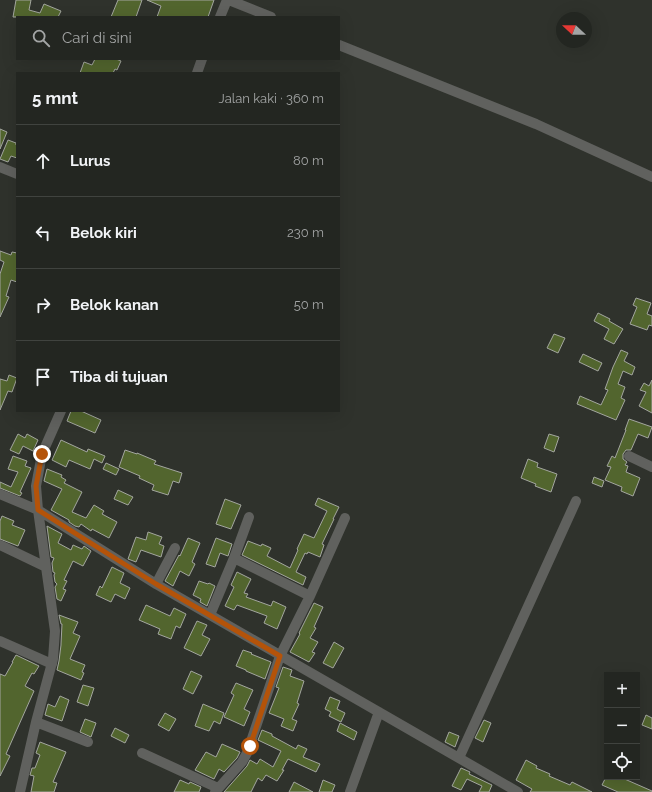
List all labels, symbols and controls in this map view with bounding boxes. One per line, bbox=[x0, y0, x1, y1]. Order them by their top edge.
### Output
north arrow bbox=[556, 12, 592, 48]
search box bbox=[16, 16, 340, 60]
icon: search bbox=[30, 27, 52, 49]
text: Cari di sini bbox=[62, 29, 132, 47]
text: 5 mnt bbox=[32, 88, 78, 108]
text: Jalan kaki · 360 m bbox=[218, 91, 324, 106]
icon: ahead bbox=[32, 150, 54, 172]
text: Lurus bbox=[70, 152, 111, 170]
text: 80 m bbox=[293, 153, 324, 168]
icon: left bbox=[32, 222, 54, 244]
text: Belok kiri bbox=[70, 224, 137, 242]
text: 230 m bbox=[287, 225, 324, 240]
icon: right bbox=[32, 294, 54, 316]
text: Belok kanan bbox=[70, 296, 159, 314]
text: 50 m bbox=[294, 297, 324, 312]
icon: arrive bbox=[32, 366, 54, 388]
text: Tiba di tujuan bbox=[70, 368, 168, 386]
route end bbox=[33, 445, 51, 463]
map controls bbox=[604, 672, 640, 780]
button: + bbox=[604, 672, 640, 708]
button: − bbox=[604, 708, 640, 744]
route start bbox=[241, 737, 259, 755]
button: locate bbox=[604, 744, 640, 780]

